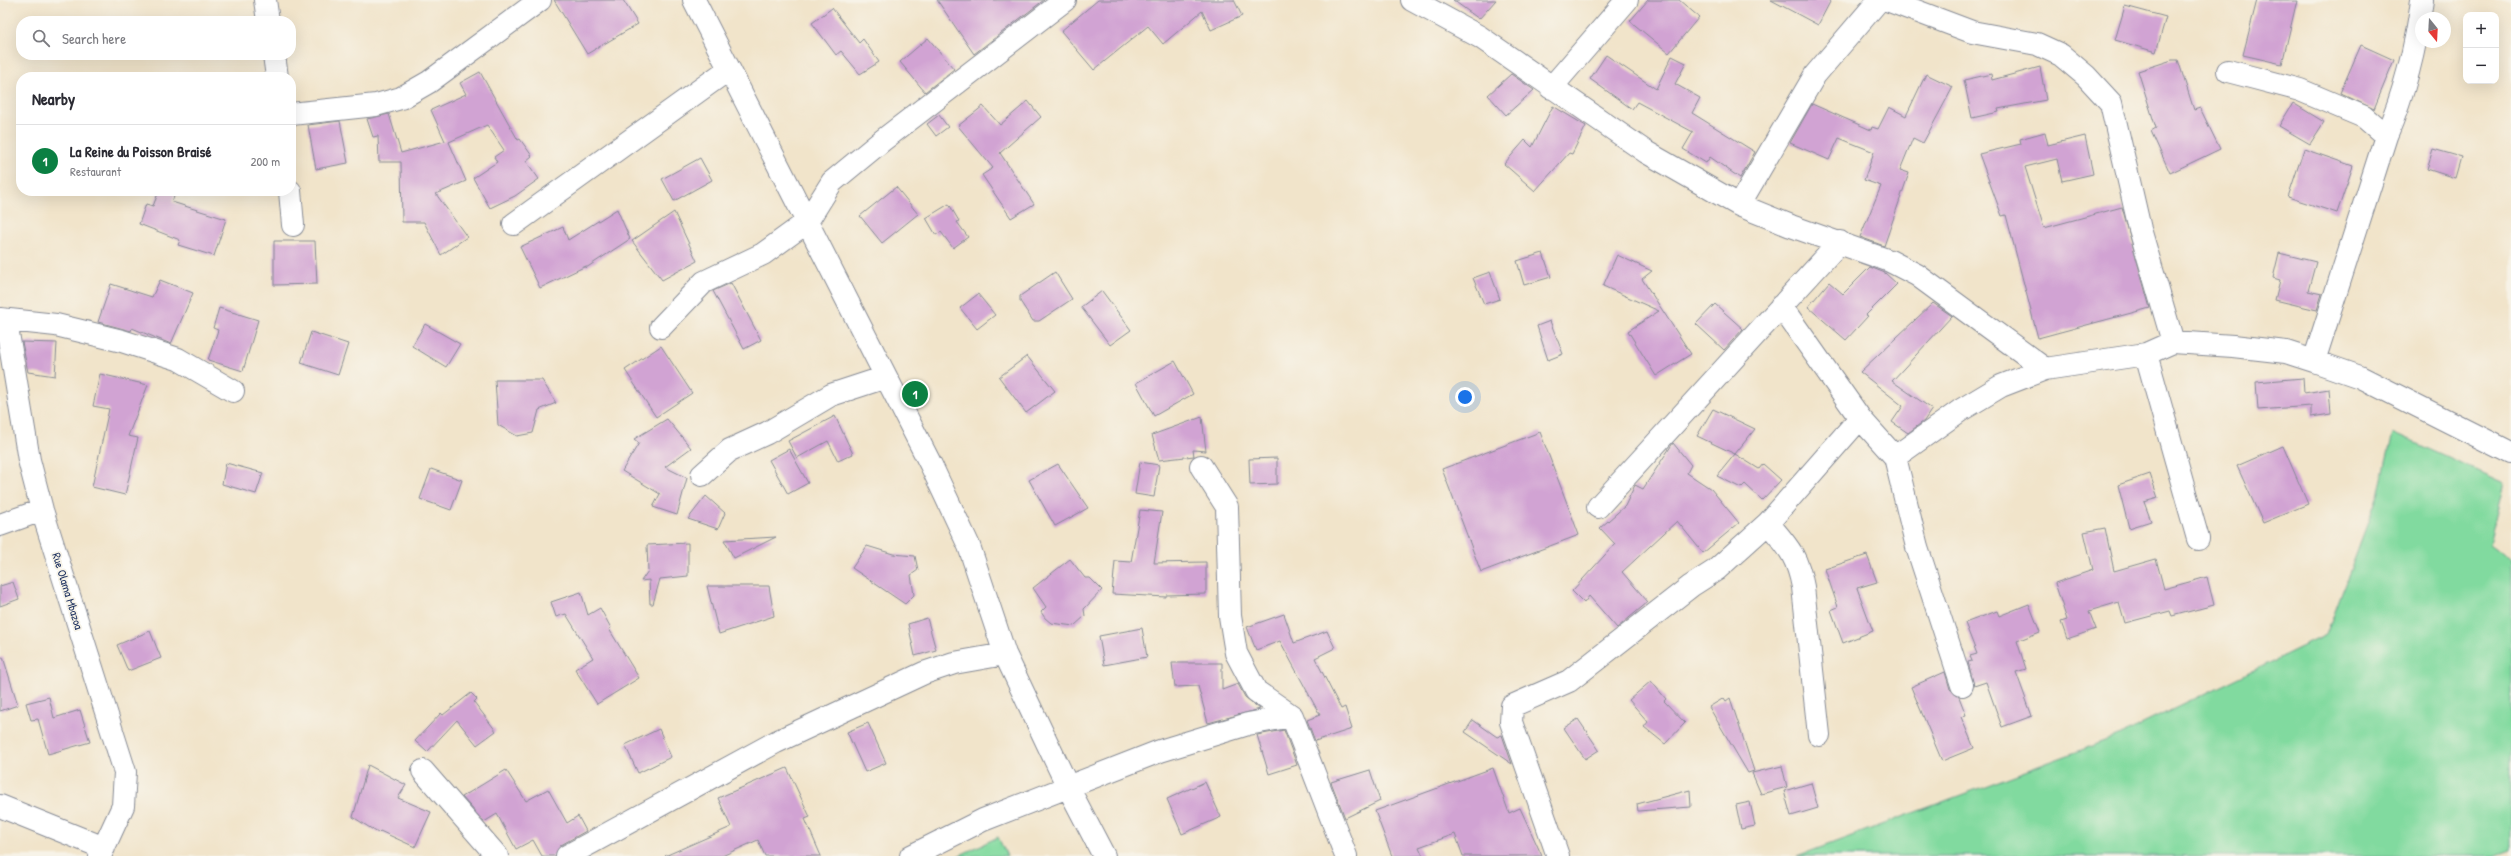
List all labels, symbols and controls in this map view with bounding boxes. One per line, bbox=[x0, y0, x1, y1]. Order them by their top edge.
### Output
north arrow bbox=[2415, 12, 2451, 48]
map controls bbox=[2463, 12, 2499, 84]
button: + bbox=[2463, 12, 2499, 48]
search box bbox=[16, 16, 296, 60]
icon: search bbox=[30, 27, 52, 49]
text: Search here bbox=[62, 28, 126, 49]
button: − bbox=[2463, 48, 2499, 84]
text: Nearby bbox=[32, 87, 75, 110]
text: La Reine du Poisson Braisé bbox=[70, 141, 211, 162]
text: 1 bbox=[43, 152, 47, 170]
text: 200 m bbox=[250, 152, 280, 170]
text: Restaurant bbox=[70, 162, 121, 180]
pin: 1 bbox=[902, 379, 928, 409]
your location bbox=[1455, 387, 1475, 407]
street label: Rue Olama Mbazoa bbox=[48, 551, 88, 632]

